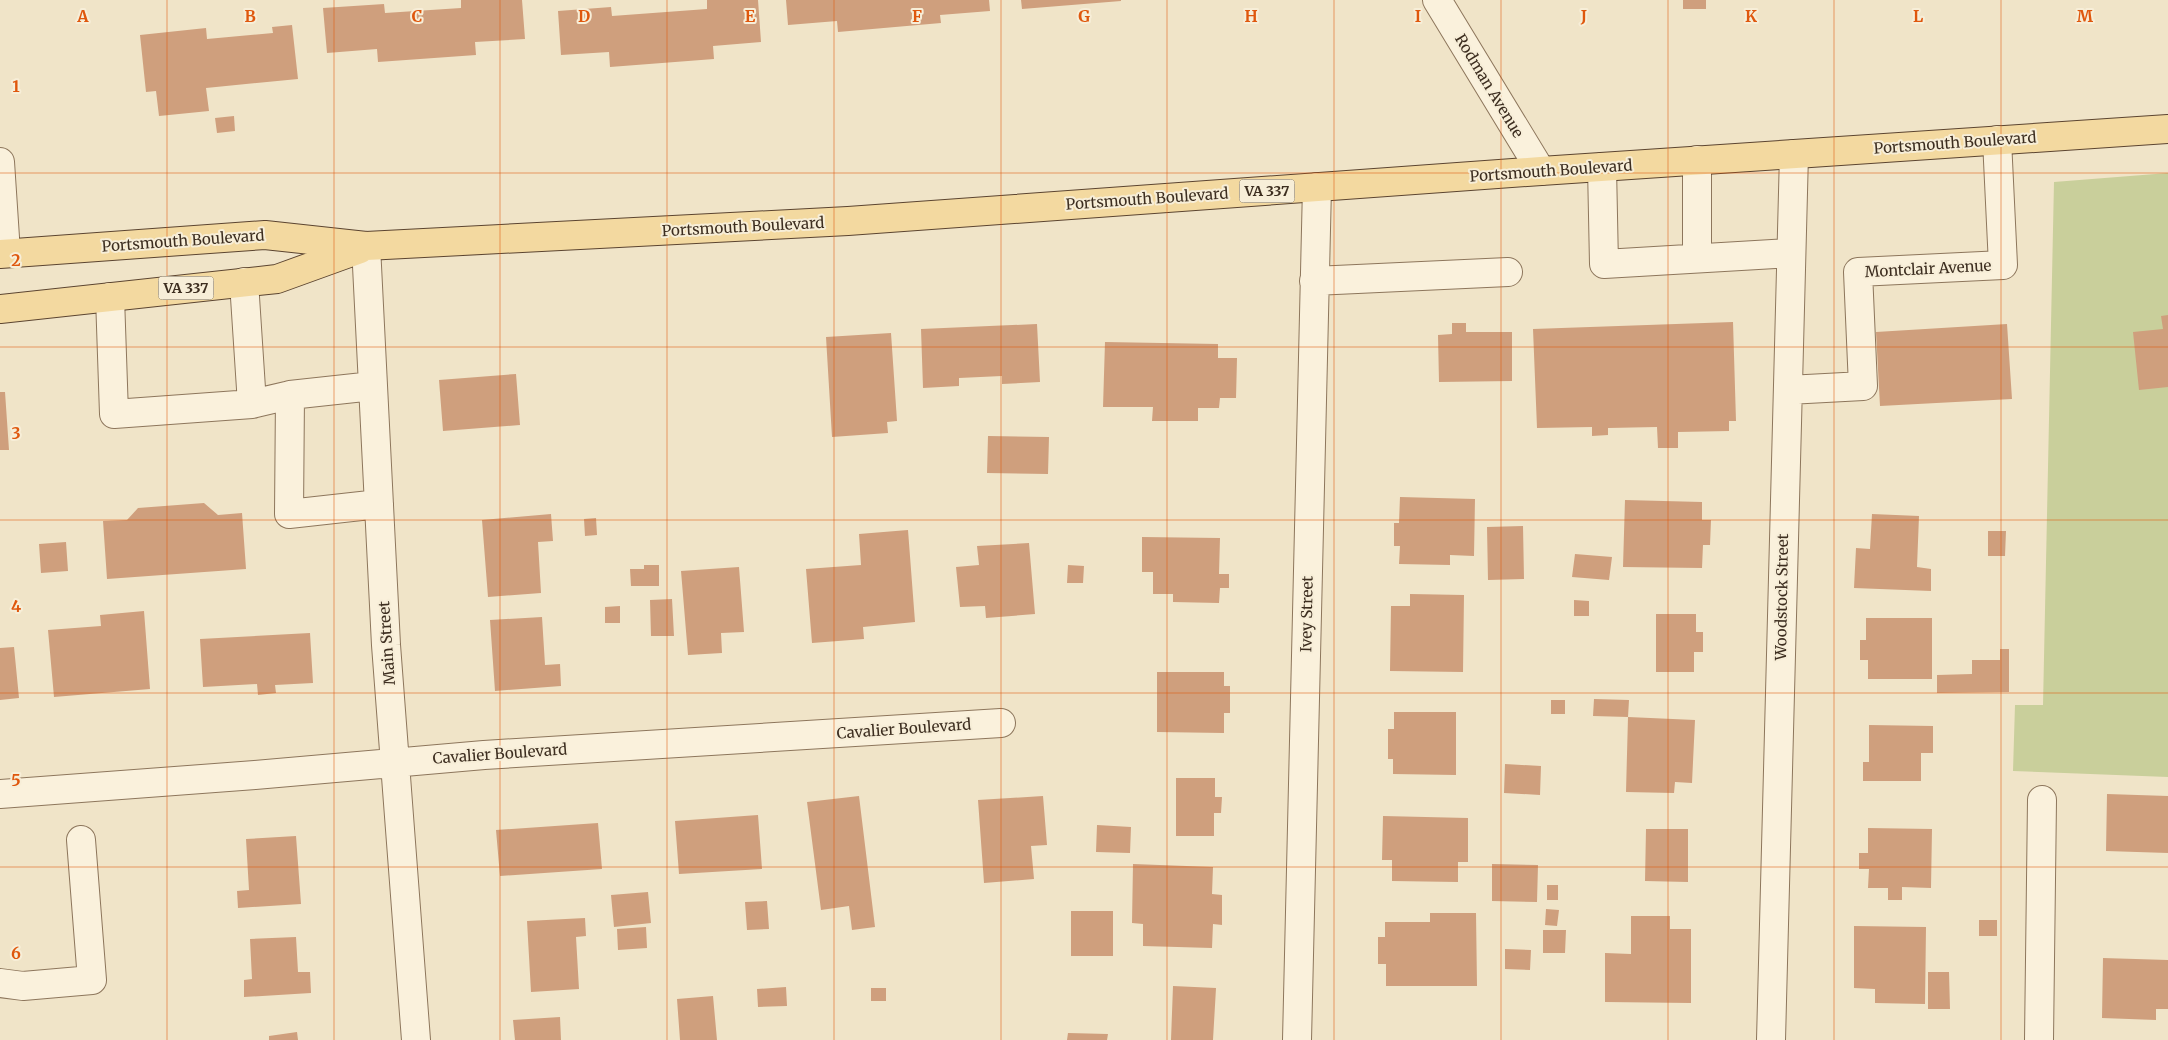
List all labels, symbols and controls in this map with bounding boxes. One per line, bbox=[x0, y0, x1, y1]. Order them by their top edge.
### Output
text: A bbox=[76, 6, 89, 26]
text: B bbox=[244, 6, 256, 26]
text: C bbox=[412, 6, 422, 26]
text: D bbox=[578, 6, 590, 26]
text: E bbox=[745, 6, 756, 26]
text: F bbox=[912, 6, 922, 26]
text: G bbox=[1078, 6, 1090, 26]
text: H bbox=[1244, 6, 1258, 26]
text: I bbox=[1415, 6, 1421, 26]
text: J bbox=[1580, 6, 1587, 26]
text: K bbox=[1745, 6, 1757, 26]
text: L bbox=[1913, 6, 1923, 26]
text: M bbox=[2077, 6, 2094, 26]
street label: Rodman Avenue bbox=[1451, 30, 1528, 141]
text: 1 bbox=[12, 76, 20, 96]
street label: Portsmouth Boulevard bbox=[1873, 127, 2037, 158]
street label: Portsmouth Boulevard bbox=[1469, 155, 1633, 186]
road number: VA 337 bbox=[1240, 180, 1294, 202]
street label: Portsmouth Boulevard bbox=[1065, 183, 1229, 214]
street label: Portsmouth Boulevard bbox=[661, 213, 825, 240]
street label: Portsmouth Boulevard bbox=[101, 225, 265, 256]
text: 2 bbox=[11, 250, 21, 270]
street label: Montclair Avenue bbox=[1864, 256, 1992, 281]
road number: VA 337 bbox=[158, 276, 214, 300]
text: 3 bbox=[11, 423, 21, 443]
street label: Woodstock Street bbox=[1771, 533, 1792, 662]
street label: Ivey Street bbox=[1296, 575, 1317, 652]
text: 4 bbox=[11, 596, 21, 616]
street label: Main Street bbox=[374, 600, 399, 686]
street label: Cavalier Boulevard bbox=[836, 714, 972, 743]
street label: Cavalier Boulevard bbox=[432, 739, 568, 768]
text: 5 bbox=[11, 770, 21, 790]
text: 6 bbox=[11, 943, 21, 963]

